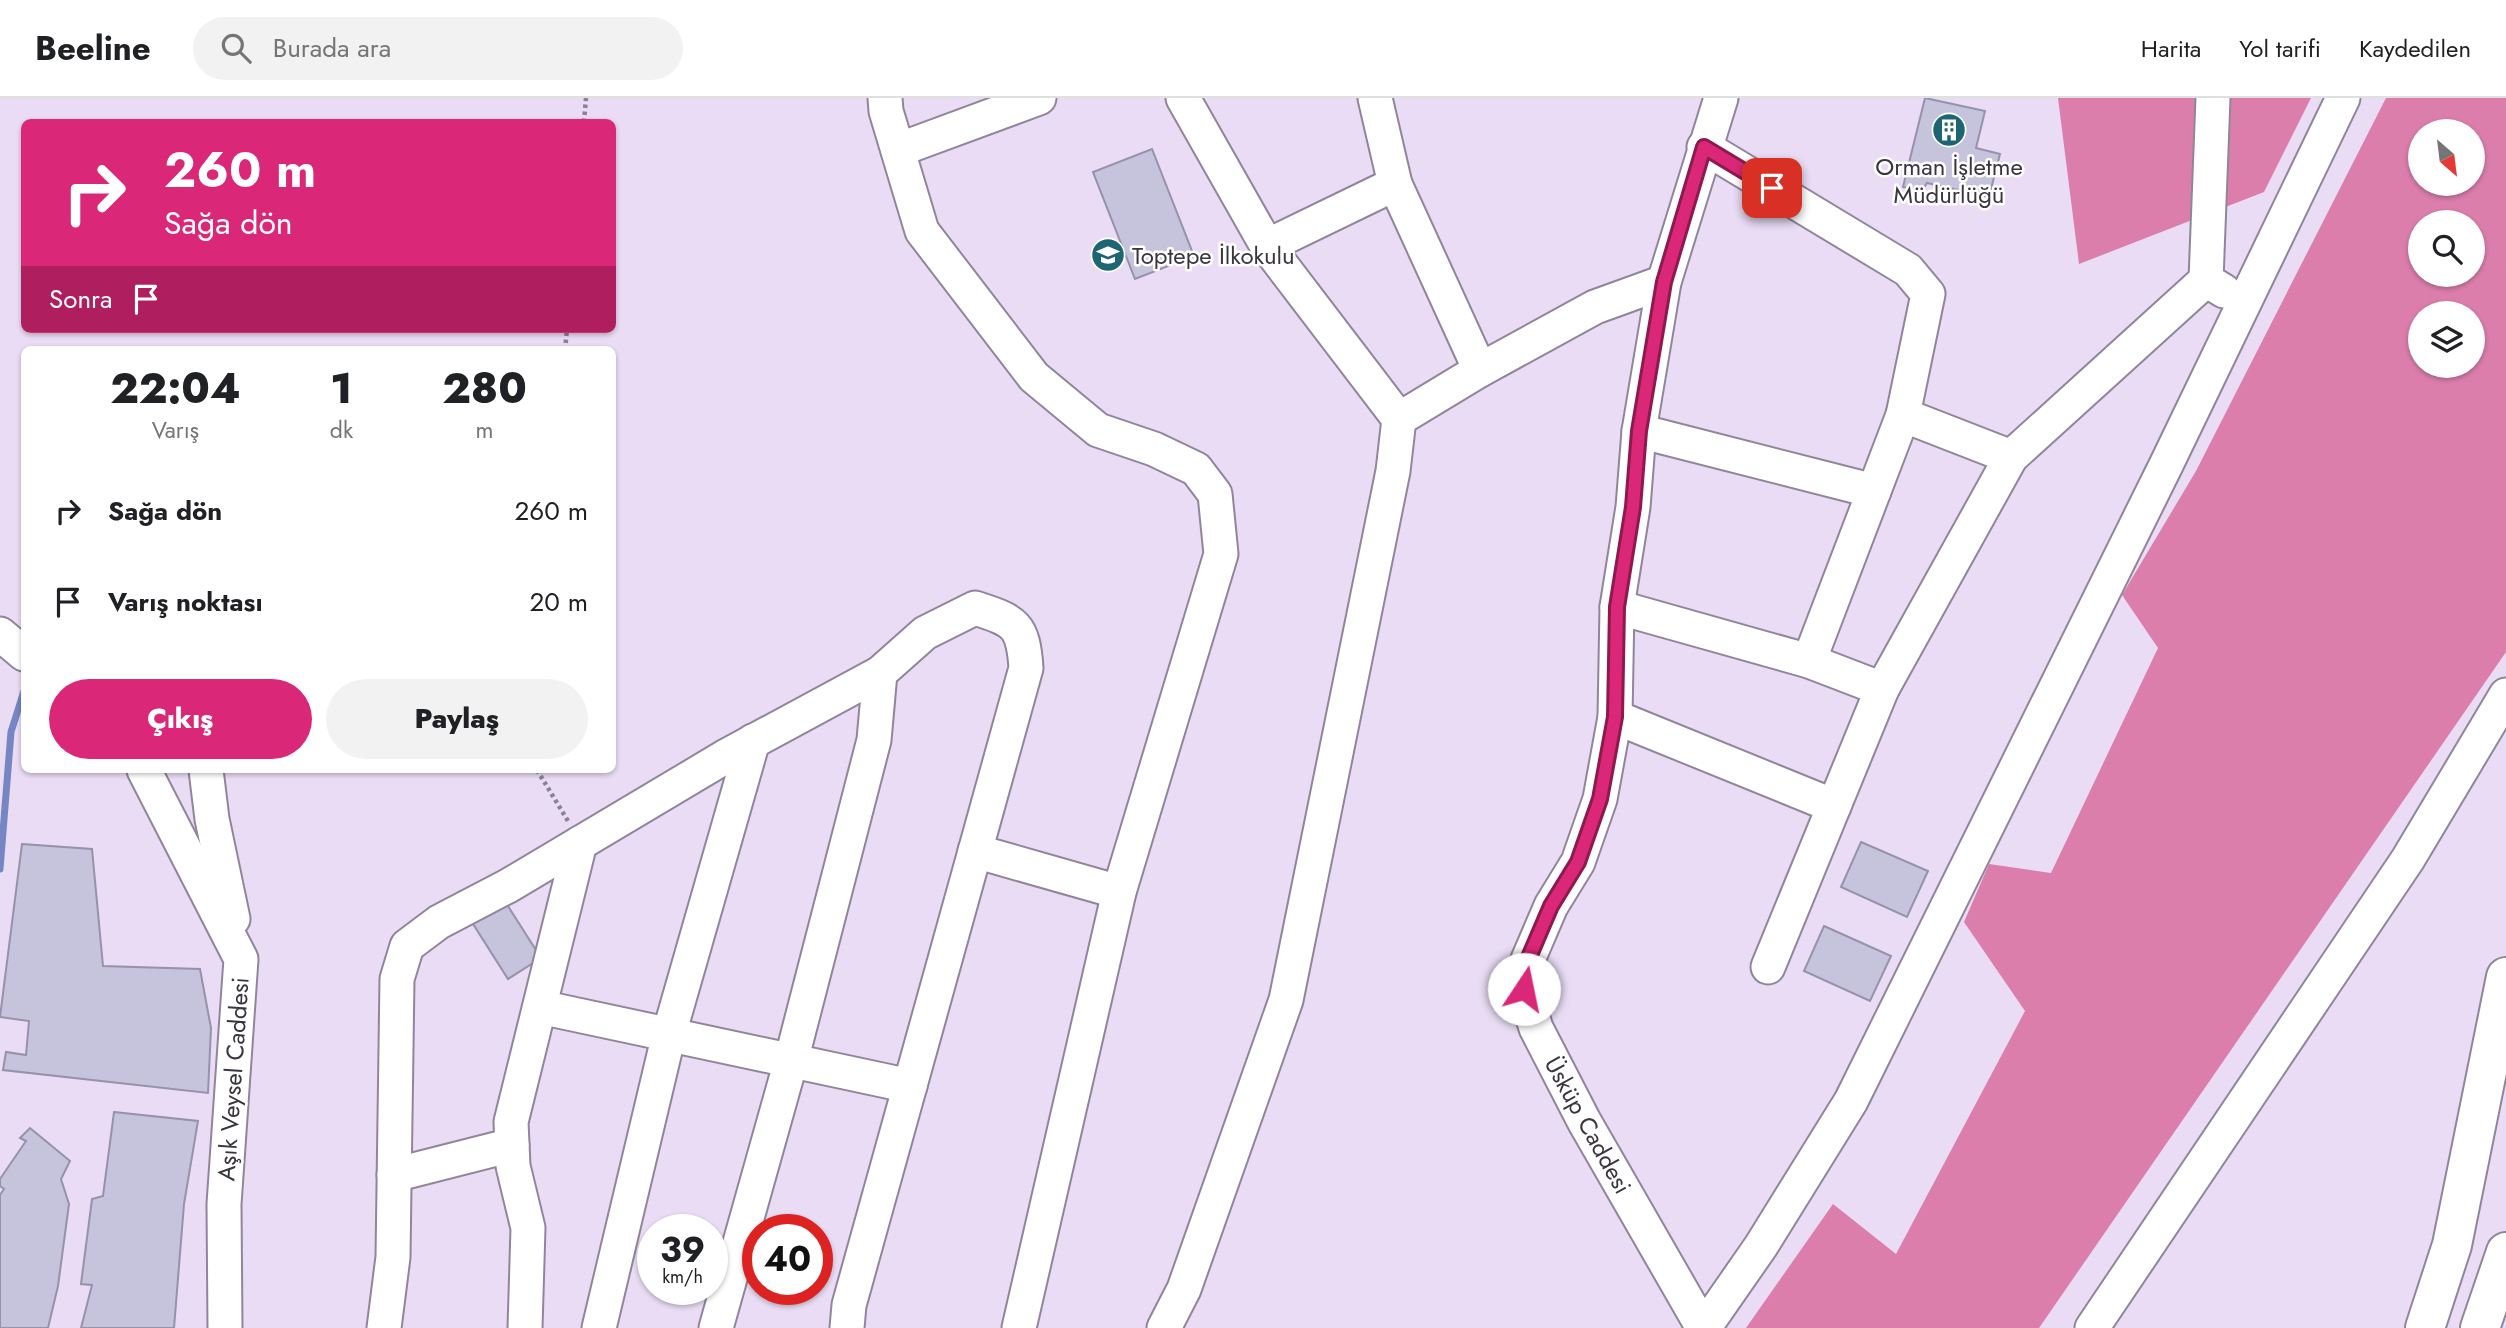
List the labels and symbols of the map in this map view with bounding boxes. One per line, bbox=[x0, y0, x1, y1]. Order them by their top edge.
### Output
building icon: Orman İşletme Müdürlüğü bbox=[1930, 111, 1968, 149]
north arrow bbox=[2408, 119, 2485, 196]
place label: Orman İşletme Müdürlüğü bbox=[1875, 149, 2023, 212]
pin bbox=[1742, 158, 1802, 218]
school or university icon: Toptepe İlkokulu bbox=[1089, 236, 1127, 274]
place label: Toptepe İlkokulu bbox=[1132, 238, 1295, 273]
position arrow bbox=[1487, 952, 1561, 1026]
street label: Aşık Veysel Caddesi bbox=[208, 976, 258, 1182]
street label: Üsküp Caddesi bbox=[1536, 1050, 1640, 1200]
speed limit sign: 40 bbox=[742, 1214, 833, 1305]

